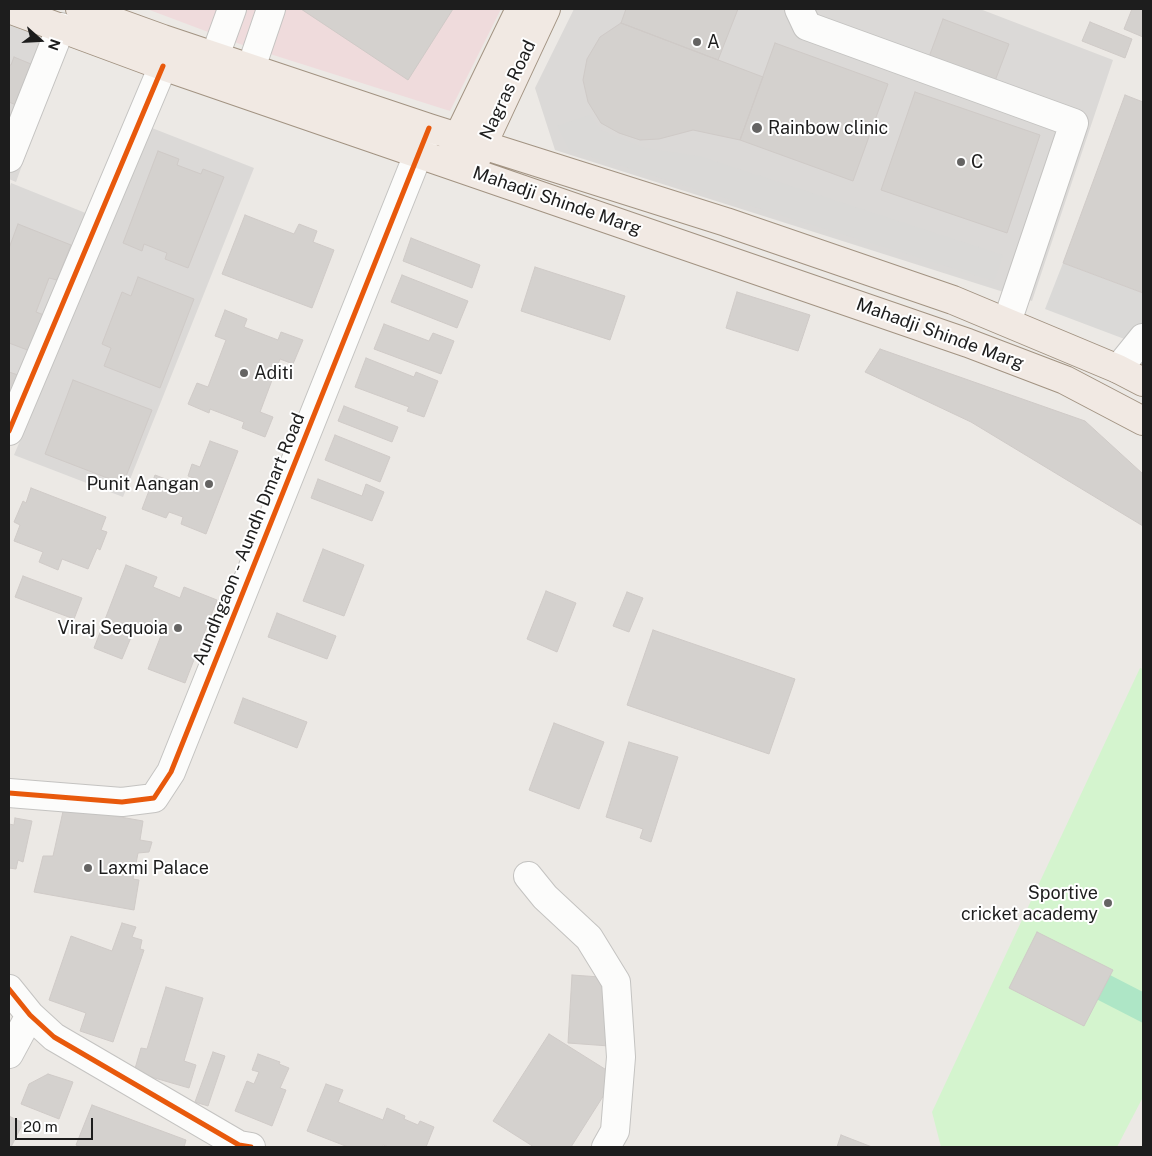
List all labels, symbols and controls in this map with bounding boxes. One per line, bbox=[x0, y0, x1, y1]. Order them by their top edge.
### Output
north arrow bbox=[15, 15, 65, 65]
place label: A bbox=[707, 31, 720, 53]
marker: A bbox=[691, 36, 703, 48]
text: N bbox=[45, 37, 64, 53]
street label: Nagras Road bbox=[476, 37, 540, 143]
place label: Rainbow clinic bbox=[768, 117, 888, 139]
marker: Rainbow clinic bbox=[750, 121, 764, 135]
place label: C bbox=[971, 151, 983, 173]
marker: C bbox=[955, 156, 967, 168]
street label: Mahadji Shinde Marg bbox=[470, 162, 644, 240]
street label: Mahadji Shinde Marg bbox=[853, 294, 1027, 374]
place label: Aditi bbox=[254, 362, 293, 384]
marker: Aditi bbox=[238, 367, 250, 379]
street label: Aundhgaon - Aundh Dmart Road bbox=[188, 410, 310, 668]
place label: Punit Aangan bbox=[86, 473, 199, 495]
marker: Punit Aangan bbox=[203, 478, 215, 490]
place label: Viraj Sequoia bbox=[58, 617, 168, 639]
marker: Viraj Sequoia bbox=[172, 622, 184, 634]
place label: Laxmi Palace bbox=[98, 857, 209, 879]
marker: Laxmi Palace bbox=[82, 862, 94, 874]
place label: Sportive cricket academy bbox=[961, 882, 1098, 924]
marker: Sportive cricket academy bbox=[1102, 897, 1114, 909]
scale bar bbox=[18, 1108, 95, 1140]
text: 20 m bbox=[23, 1118, 58, 1135]

